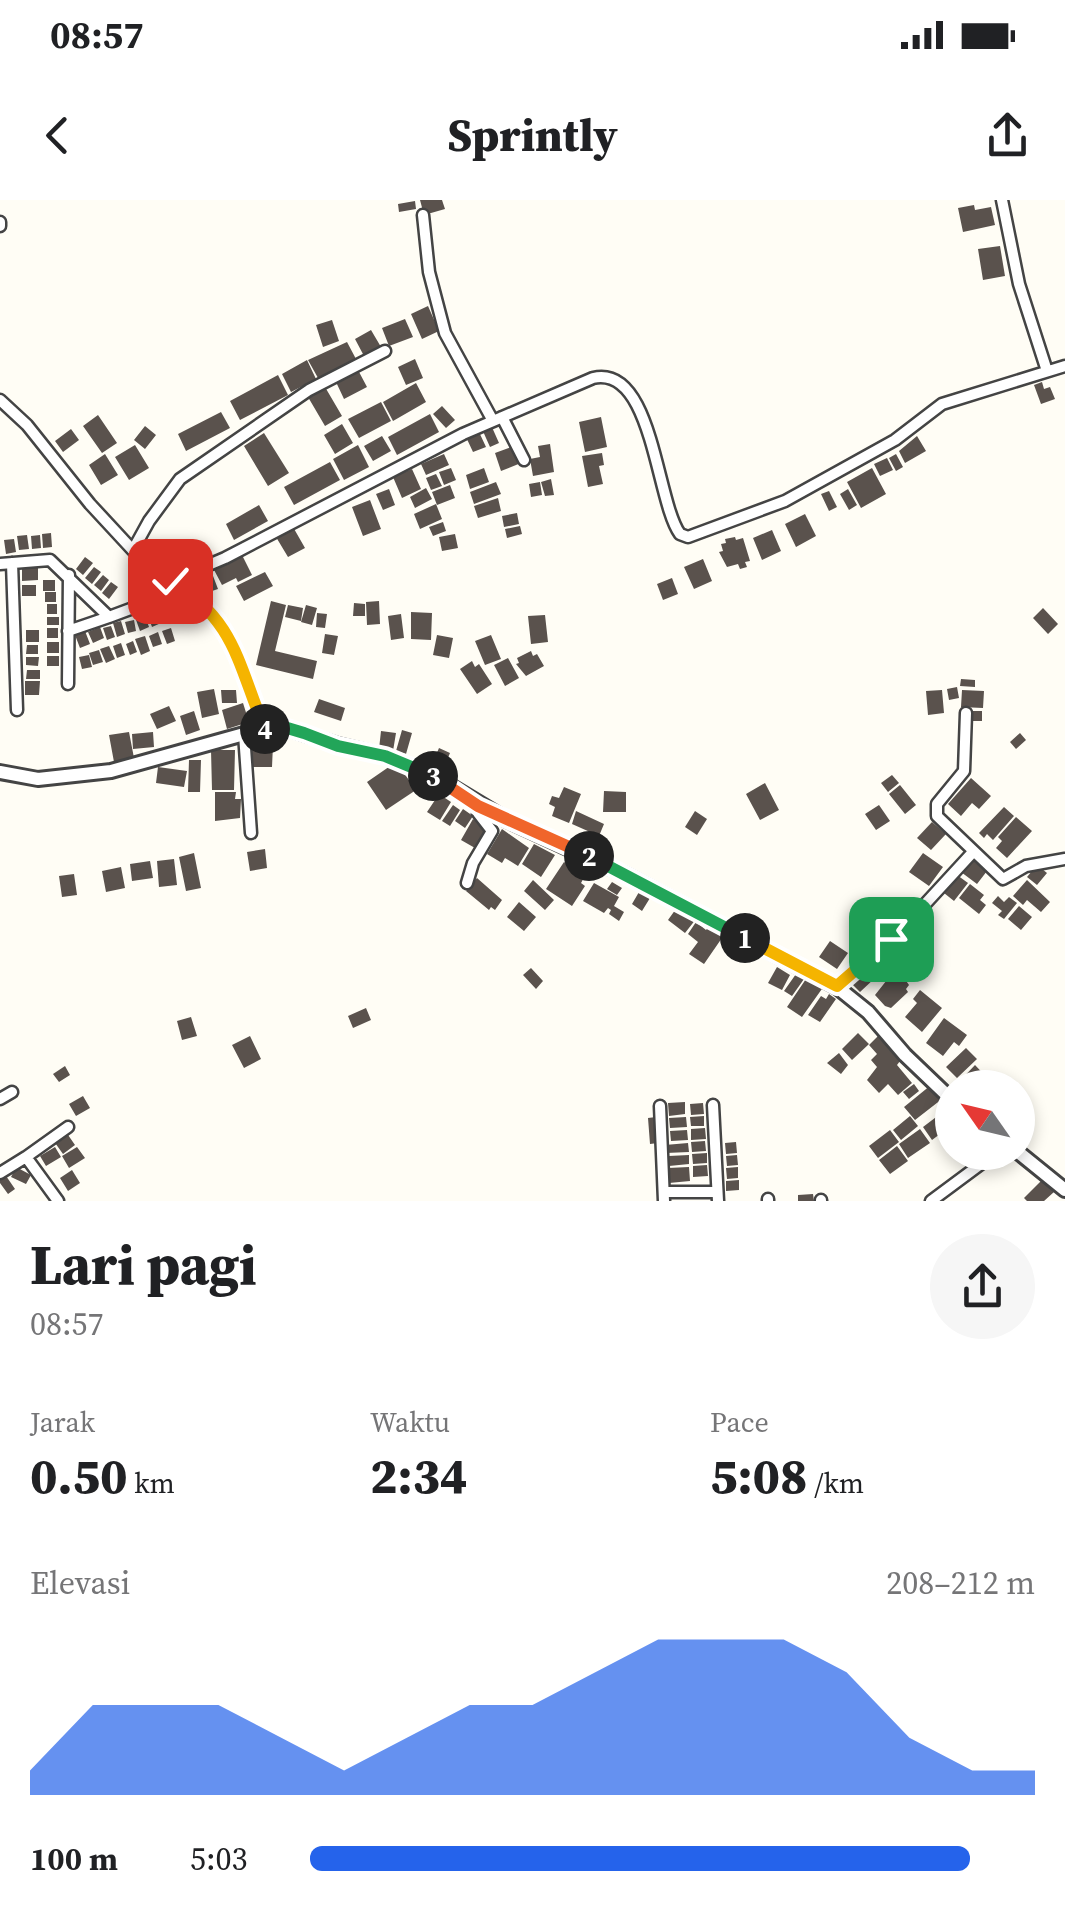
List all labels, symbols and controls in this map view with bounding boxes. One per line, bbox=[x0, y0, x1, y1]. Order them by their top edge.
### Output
text: 08:57 bbox=[50, 9, 144, 61]
text: Sprintly bbox=[447, 104, 618, 166]
icon: back bbox=[30, 108, 85, 163]
icon: share bbox=[980, 108, 1035, 163]
pin bbox=[128, 539, 213, 624]
icon: check bbox=[143, 554, 198, 609]
pin: 4 bbox=[240, 704, 290, 754]
text: 4 bbox=[257, 710, 273, 748]
pin: 3 bbox=[408, 751, 458, 801]
text: 3 bbox=[425, 757, 441, 795]
pin: 2 bbox=[564, 831, 614, 881]
text: 2 bbox=[581, 837, 597, 875]
pin bbox=[849, 897, 934, 982]
icon: arrive bbox=[864, 912, 919, 967]
pin: 1 bbox=[720, 913, 770, 963]
text: 1 bbox=[737, 919, 753, 957]
north arrow bbox=[935, 1070, 1035, 1170]
map controls bbox=[935, 1070, 1035, 1170]
text: Lari pagi bbox=[30, 1227, 257, 1302]
button: share bbox=[930, 1234, 1035, 1339]
text: 08:57 bbox=[30, 1302, 104, 1346]
text: Jarak bbox=[30, 1403, 95, 1441]
text: Waktu bbox=[370, 1403, 450, 1441]
text: Pace bbox=[710, 1403, 769, 1441]
text: 0.50 bbox=[30, 1441, 128, 1510]
text: 2:34 bbox=[370, 1441, 468, 1510]
text: 5:08 bbox=[710, 1441, 808, 1510]
text: km bbox=[128, 1464, 175, 1502]
text: /km bbox=[808, 1464, 864, 1502]
text: Elevasi bbox=[30, 1561, 130, 1605]
text: 208–212 m bbox=[886, 1561, 1035, 1605]
text: 100 m bbox=[30, 1837, 118, 1881]
text: 5:03 bbox=[190, 1837, 248, 1881]

